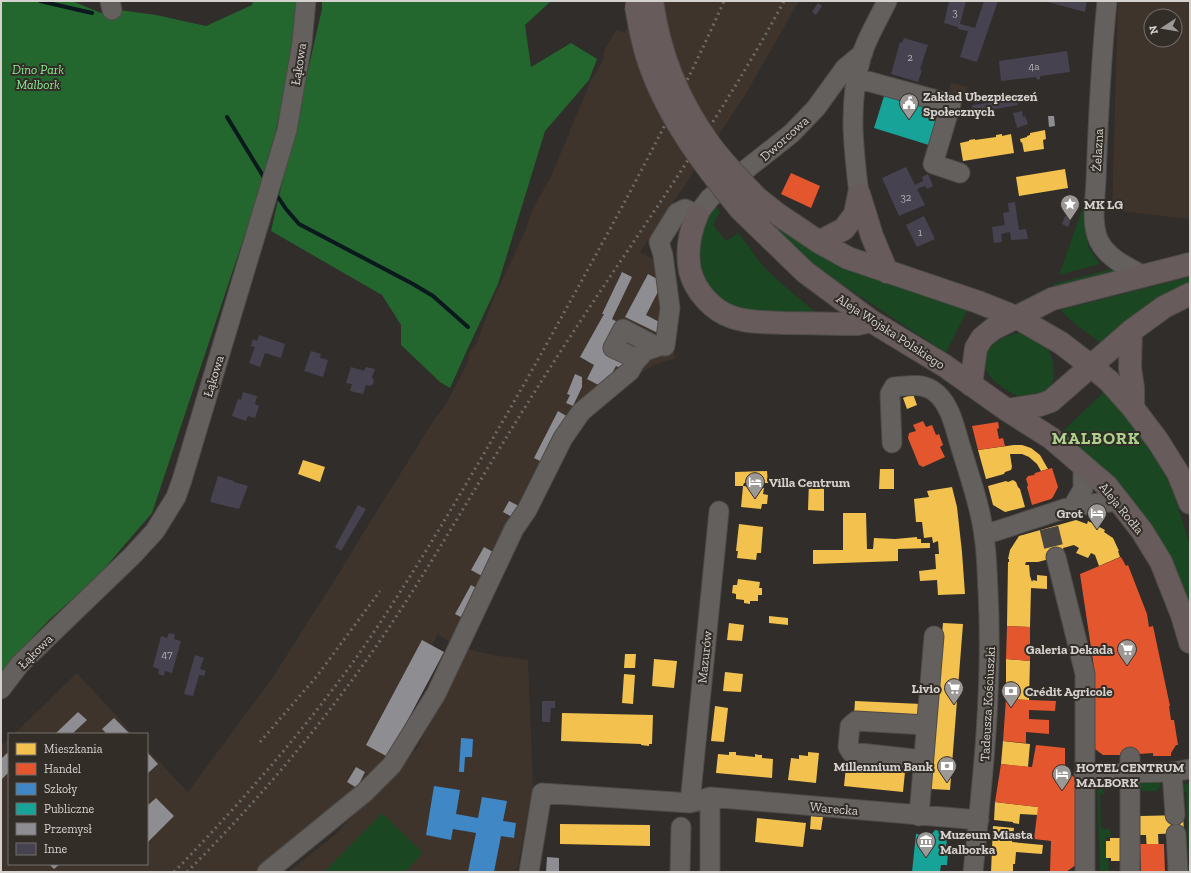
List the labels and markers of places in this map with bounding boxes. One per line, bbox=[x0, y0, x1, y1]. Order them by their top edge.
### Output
place label: Zakład Ubezpieczeń Społecznych bbox=[923, 89, 1038, 119]
public building icon: Zakład Ubezpieczeń Społecznych bbox=[898, 92, 920, 120]
place icon: MK LG bbox=[1059, 193, 1081, 221]
place label: MK LG bbox=[1084, 197, 1123, 212]
hotel icon: Villa Centrum bbox=[744, 471, 766, 499]
place label: Villa Centrum bbox=[769, 475, 851, 490]
hotel icon: Grot bbox=[1086, 502, 1108, 530]
place label: Grot bbox=[1056, 506, 1084, 521]
supermarket icon: Galeria Dekada bbox=[1116, 638, 1138, 666]
place label: Galeria Dekada bbox=[1026, 642, 1113, 657]
supermarket icon: Livio bbox=[943, 677, 965, 705]
bank icon: Crédit Agricole bbox=[1000, 680, 1022, 708]
place label: Livio bbox=[911, 681, 940, 696]
place label: Crédit Agricole bbox=[1025, 684, 1113, 699]
bank icon: Millennium Bank bbox=[936, 755, 958, 783]
place label: Millennium Bank bbox=[834, 759, 933, 774]
place label: HOTEL CENTRUM MALBORK bbox=[1076, 760, 1184, 790]
hotel icon: HOTEL CENTRUM MALBORK bbox=[1051, 763, 1073, 791]
place label: Muzeum Miasta Malborka bbox=[940, 827, 1033, 857]
museum icon: Muzeum Miasta Malborka bbox=[915, 830, 937, 858]

